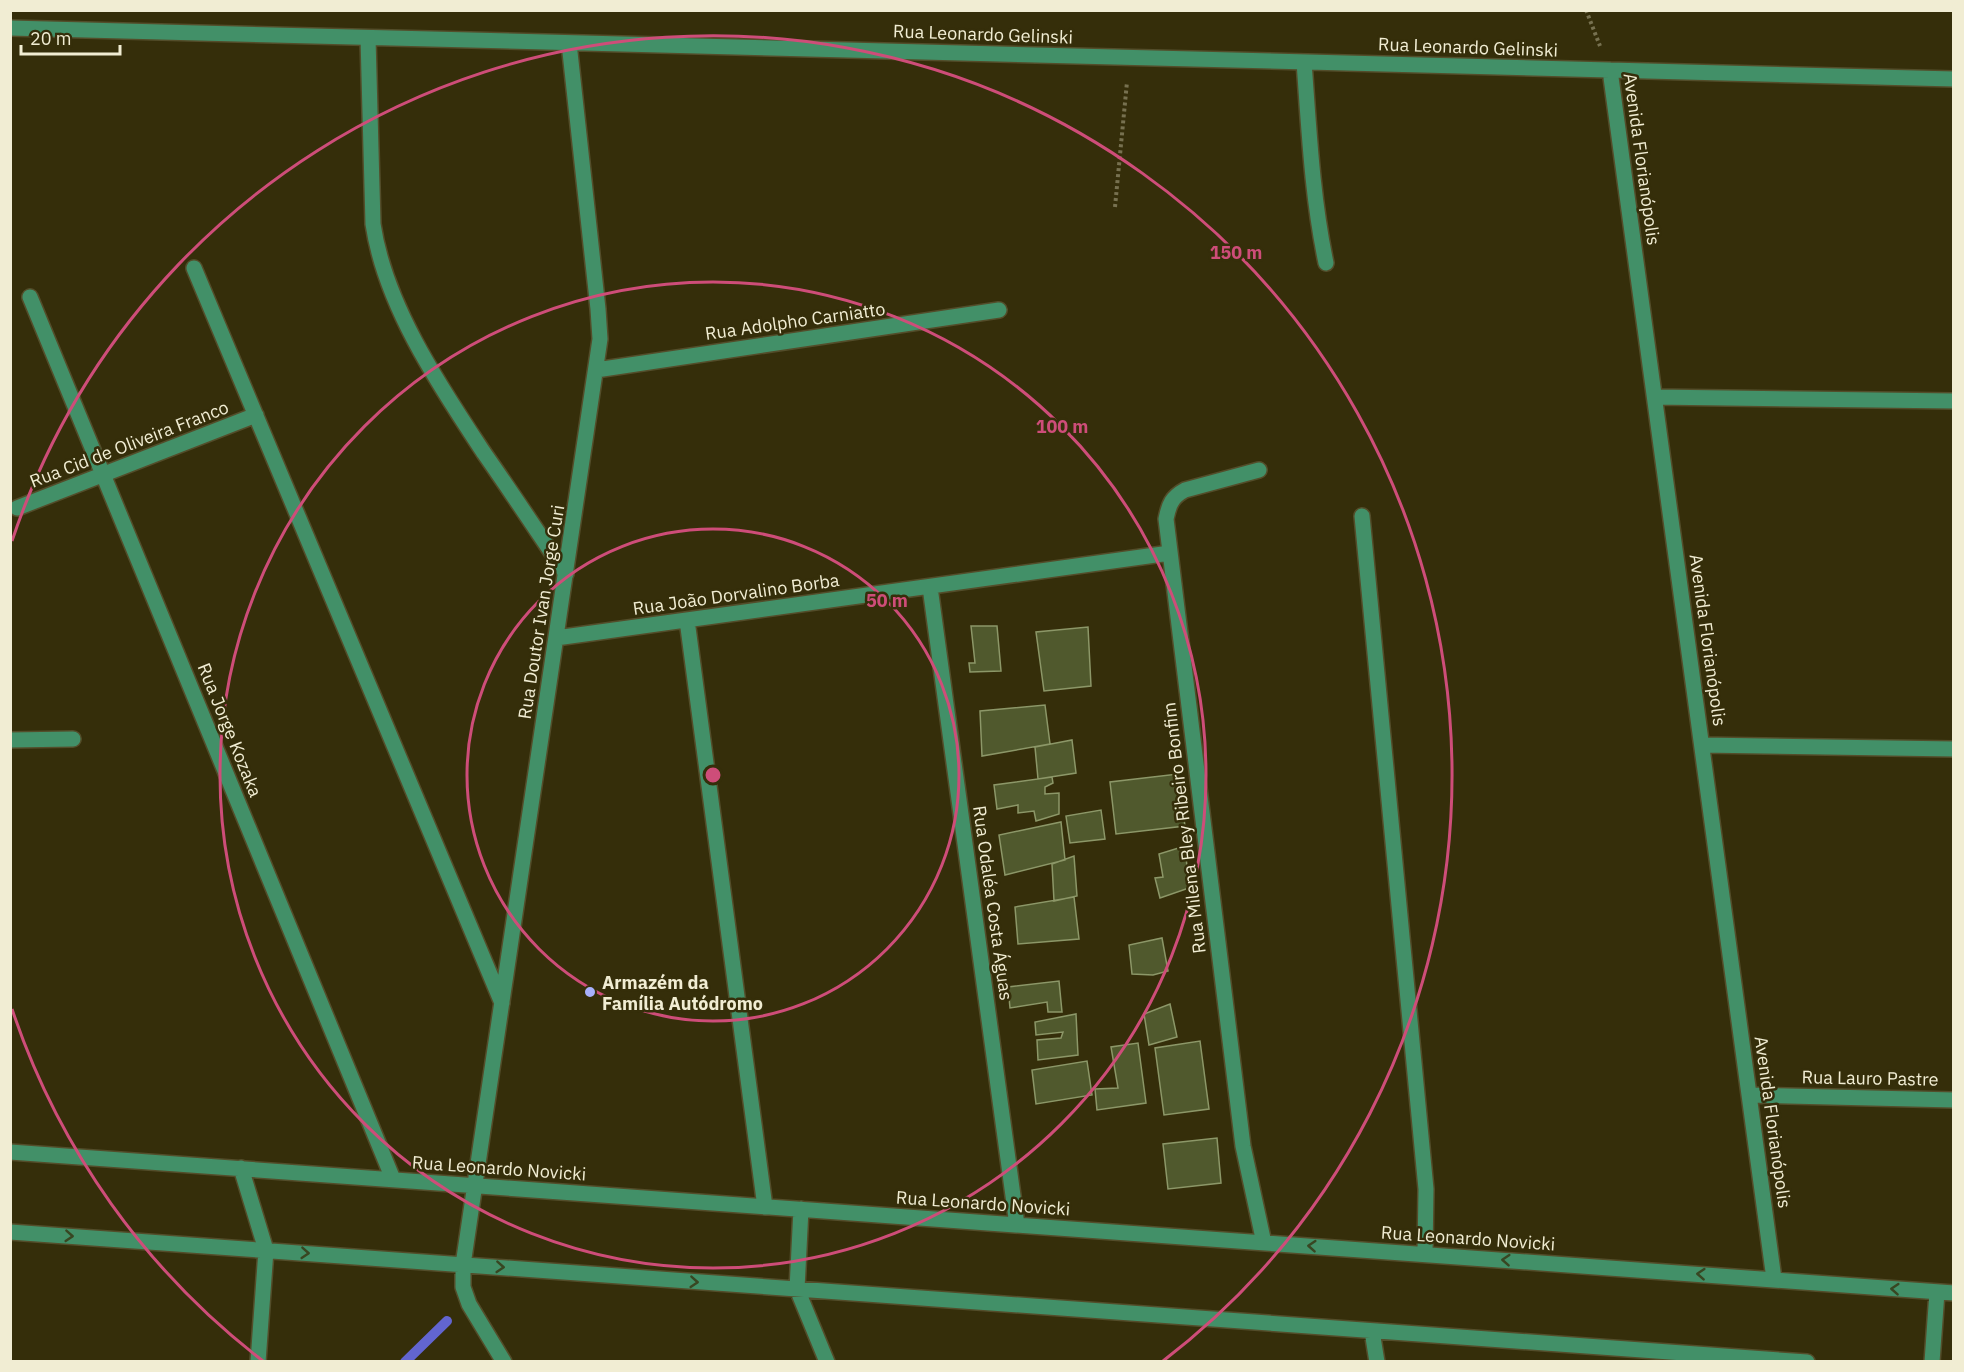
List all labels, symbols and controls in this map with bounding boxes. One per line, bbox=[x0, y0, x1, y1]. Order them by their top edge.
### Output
scale bar bbox=[21, 18, 120, 56]
street label: Rua Leonardo Gelinski bbox=[893, 19, 1073, 49]
text: 20 m bbox=[30, 27, 72, 50]
street label: Rua Leonardo Gelinski bbox=[1378, 32, 1558, 62]
street label: Avenida Florianópolis bbox=[1619, 71, 1665, 247]
text: 150 m bbox=[1210, 241, 1262, 264]
street label: Rua Adolpho Carniatto bbox=[703, 297, 887, 345]
street label: Rua Cid de Oliveira Franco bbox=[26, 395, 232, 493]
text: 100 m bbox=[1036, 415, 1088, 438]
street label: Rua Doutor Ivan Jorge Curi bbox=[513, 503, 569, 721]
street label: Avenida Florianópolis bbox=[1685, 552, 1731, 728]
street label: Rua João Dorvalino Borba bbox=[631, 568, 841, 620]
text: 50 m bbox=[866, 589, 908, 612]
street label: Rua Jorge Kozaka bbox=[193, 660, 267, 801]
street label: Rua Milena Bley Ribeiro Bonfim bbox=[1157, 701, 1211, 955]
centre of rings bbox=[703, 765, 723, 785]
street label: Rua Odaléa Costa Águas bbox=[968, 804, 1018, 1002]
place label: Armazém da Família Autódromo bbox=[602, 971, 763, 1015]
marker: Armazém da Família Autódromo bbox=[583, 985, 597, 999]
street label: Avenida Florianópolis bbox=[1750, 1034, 1796, 1210]
street label: Rua Lauro Pastre bbox=[1801, 1065, 1939, 1091]
street label: Rua Leonardo Novicki bbox=[411, 1150, 587, 1186]
street label: Rua Leonardo Novicki bbox=[895, 1185, 1071, 1221]
street label: Rua Leonardo Novicki bbox=[1380, 1220, 1556, 1256]
one-way arrow bbox=[64, 1229, 73, 1242]
one-way arrow bbox=[1307, 1240, 1316, 1253]
one-way arrow bbox=[301, 1246, 310, 1259]
one-way arrow bbox=[1502, 1254, 1511, 1267]
one-way arrow bbox=[495, 1261, 504, 1274]
one-way arrow bbox=[1696, 1268, 1705, 1281]
one-way arrow bbox=[690, 1275, 699, 1288]
one-way arrow bbox=[1891, 1282, 1900, 1295]

